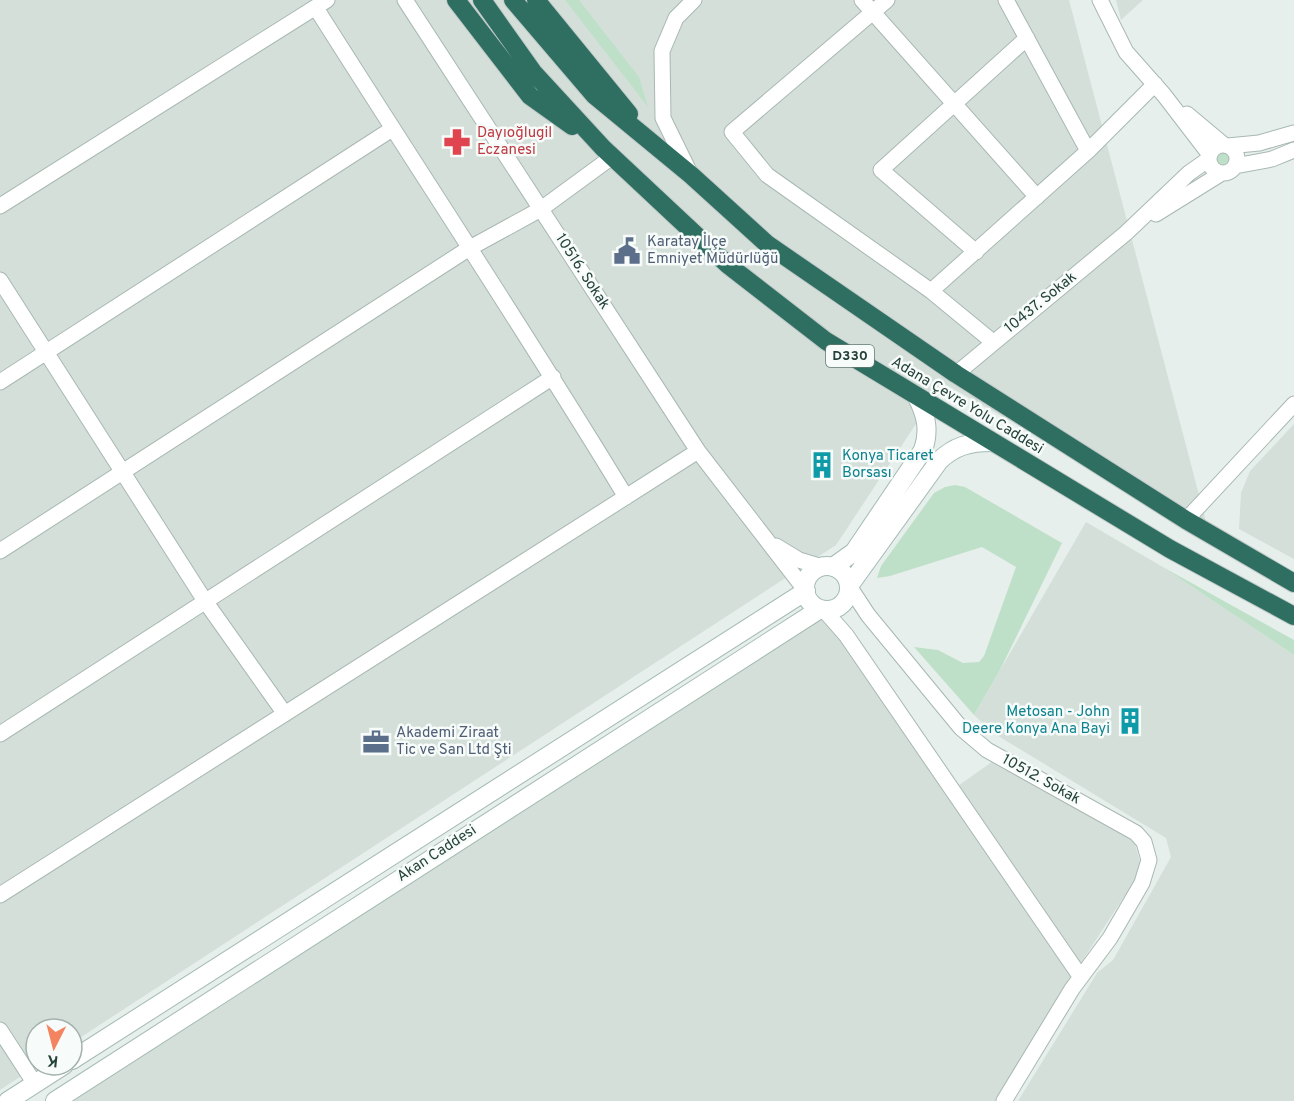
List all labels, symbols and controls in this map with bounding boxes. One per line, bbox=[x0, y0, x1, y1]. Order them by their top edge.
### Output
place label: Dayıoğlugil Eczanesi bbox=[477, 124, 552, 160]
pharmacy icon: Dayıoğlugil Eczanesi bbox=[442, 127, 472, 157]
street label: 10516. Sokak bbox=[550, 231, 614, 313]
place label: Karatay İlçe Emniyet Müdürlüğü bbox=[647, 232, 778, 269]
public building icon: Karatay İlçe Emniyet Müdürlüğü bbox=[612, 236, 642, 266]
street label: 10437. Sokak bbox=[1001, 268, 1081, 338]
road number: D330 bbox=[826, 345, 874, 367]
street label: Adana Çevre Yolu Caddesi bbox=[887, 353, 1047, 459]
place label: Konya Ticaret Borsası bbox=[842, 447, 934, 483]
building icon: Konya Ticaret Borsası bbox=[807, 450, 837, 480]
place label: Metosan - John Deere Konya Ana Bayi bbox=[962, 703, 1110, 739]
building icon: Metosan - John Deere Konya Ana Bayi bbox=[1115, 706, 1145, 736]
place label: Akademi Ziraat Tic ve San Ltd Şti bbox=[396, 724, 512, 760]
office icon: Akademi Ziraat Tic ve San Ltd Şti bbox=[361, 727, 391, 757]
street label: 10512. Sokak bbox=[998, 751, 1084, 809]
street label: Akan Caddesi bbox=[394, 821, 480, 887]
north arrow bbox=[24, 1017, 84, 1077]
text: K bbox=[46, 1049, 59, 1070]

